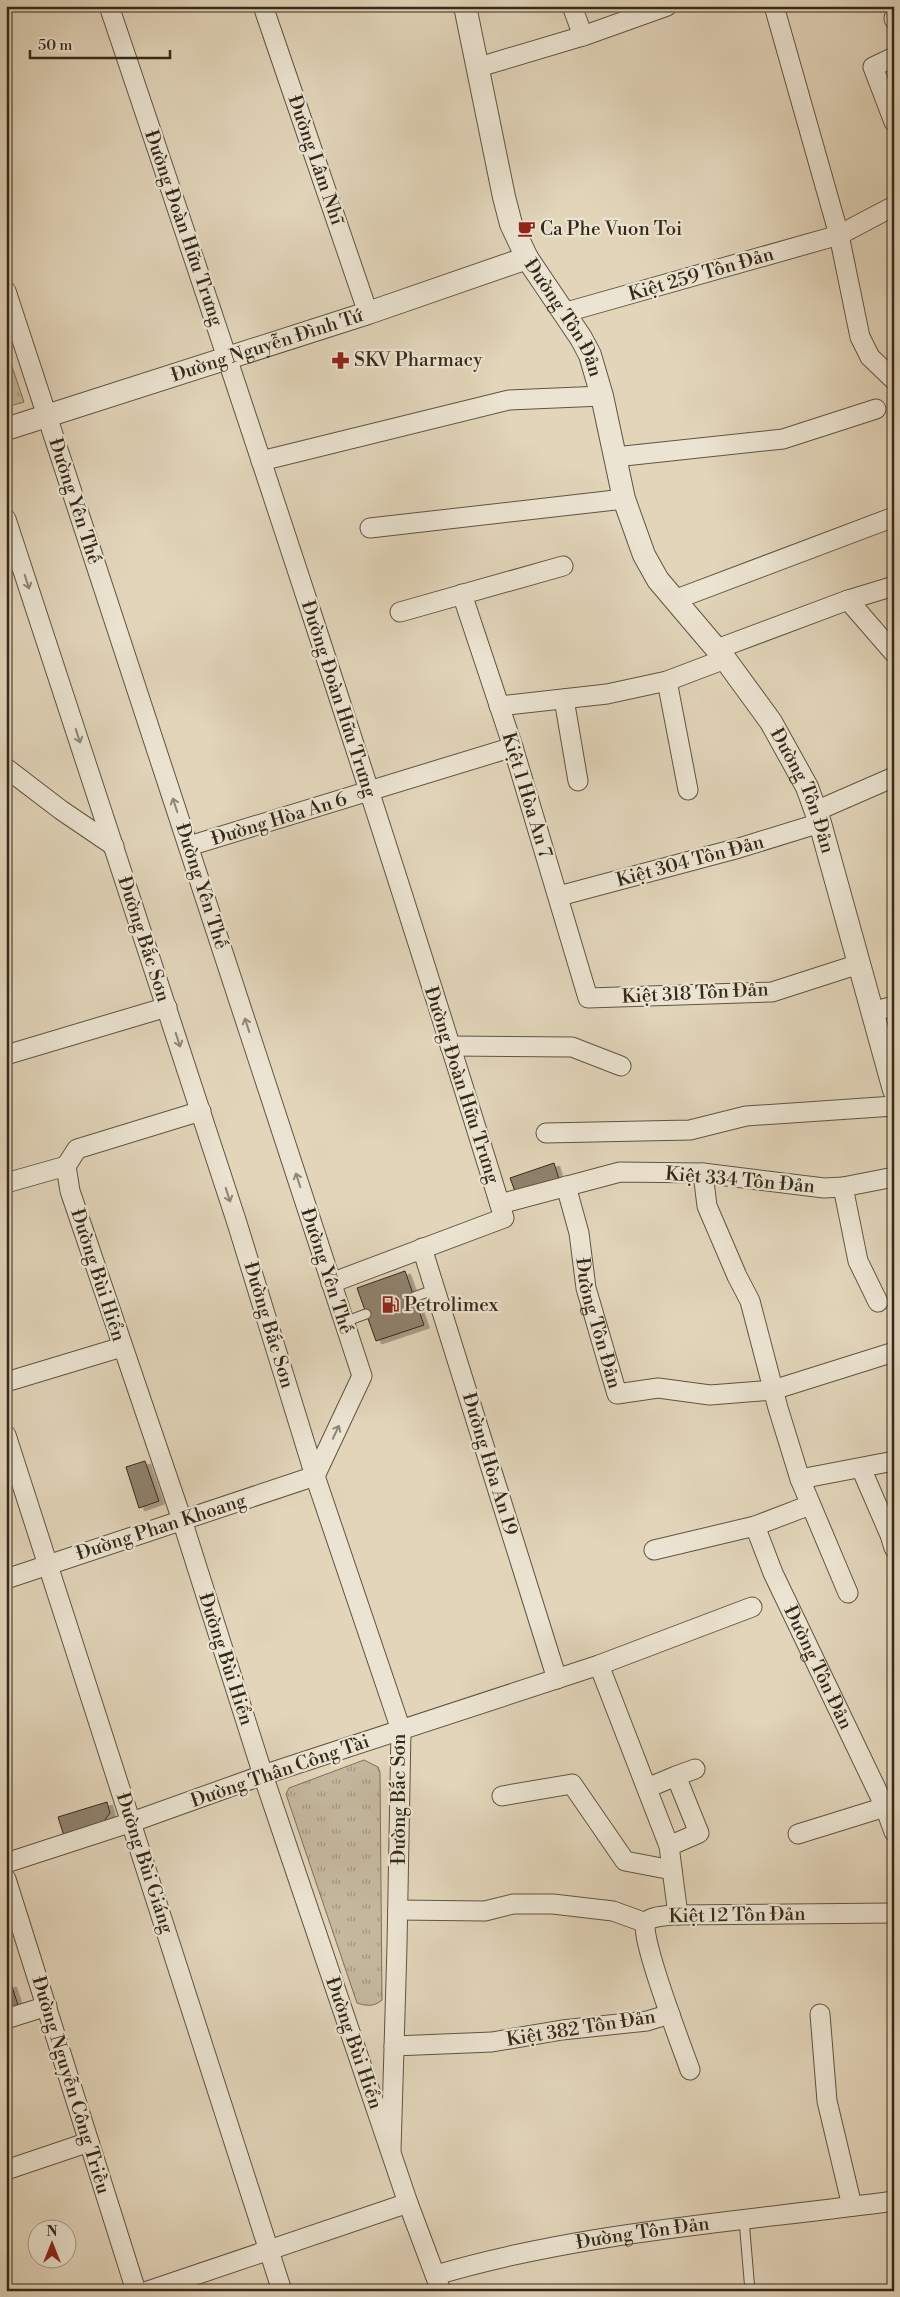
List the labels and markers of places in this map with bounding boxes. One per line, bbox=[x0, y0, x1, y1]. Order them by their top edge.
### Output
place label: Ca Phe Vuon Toi bbox=[540, 217, 682, 241]
cafe icon: Ca Phe Vuon Toi bbox=[516, 219, 536, 239]
place label: SKV Pharmacy bbox=[354, 348, 483, 372]
pharmacy icon: SKV Pharmacy bbox=[330, 350, 350, 370]
place label: Petrolimex bbox=[404, 1293, 499, 1317]
fuel station icon: Petrolimex bbox=[380, 1295, 400, 1315]

